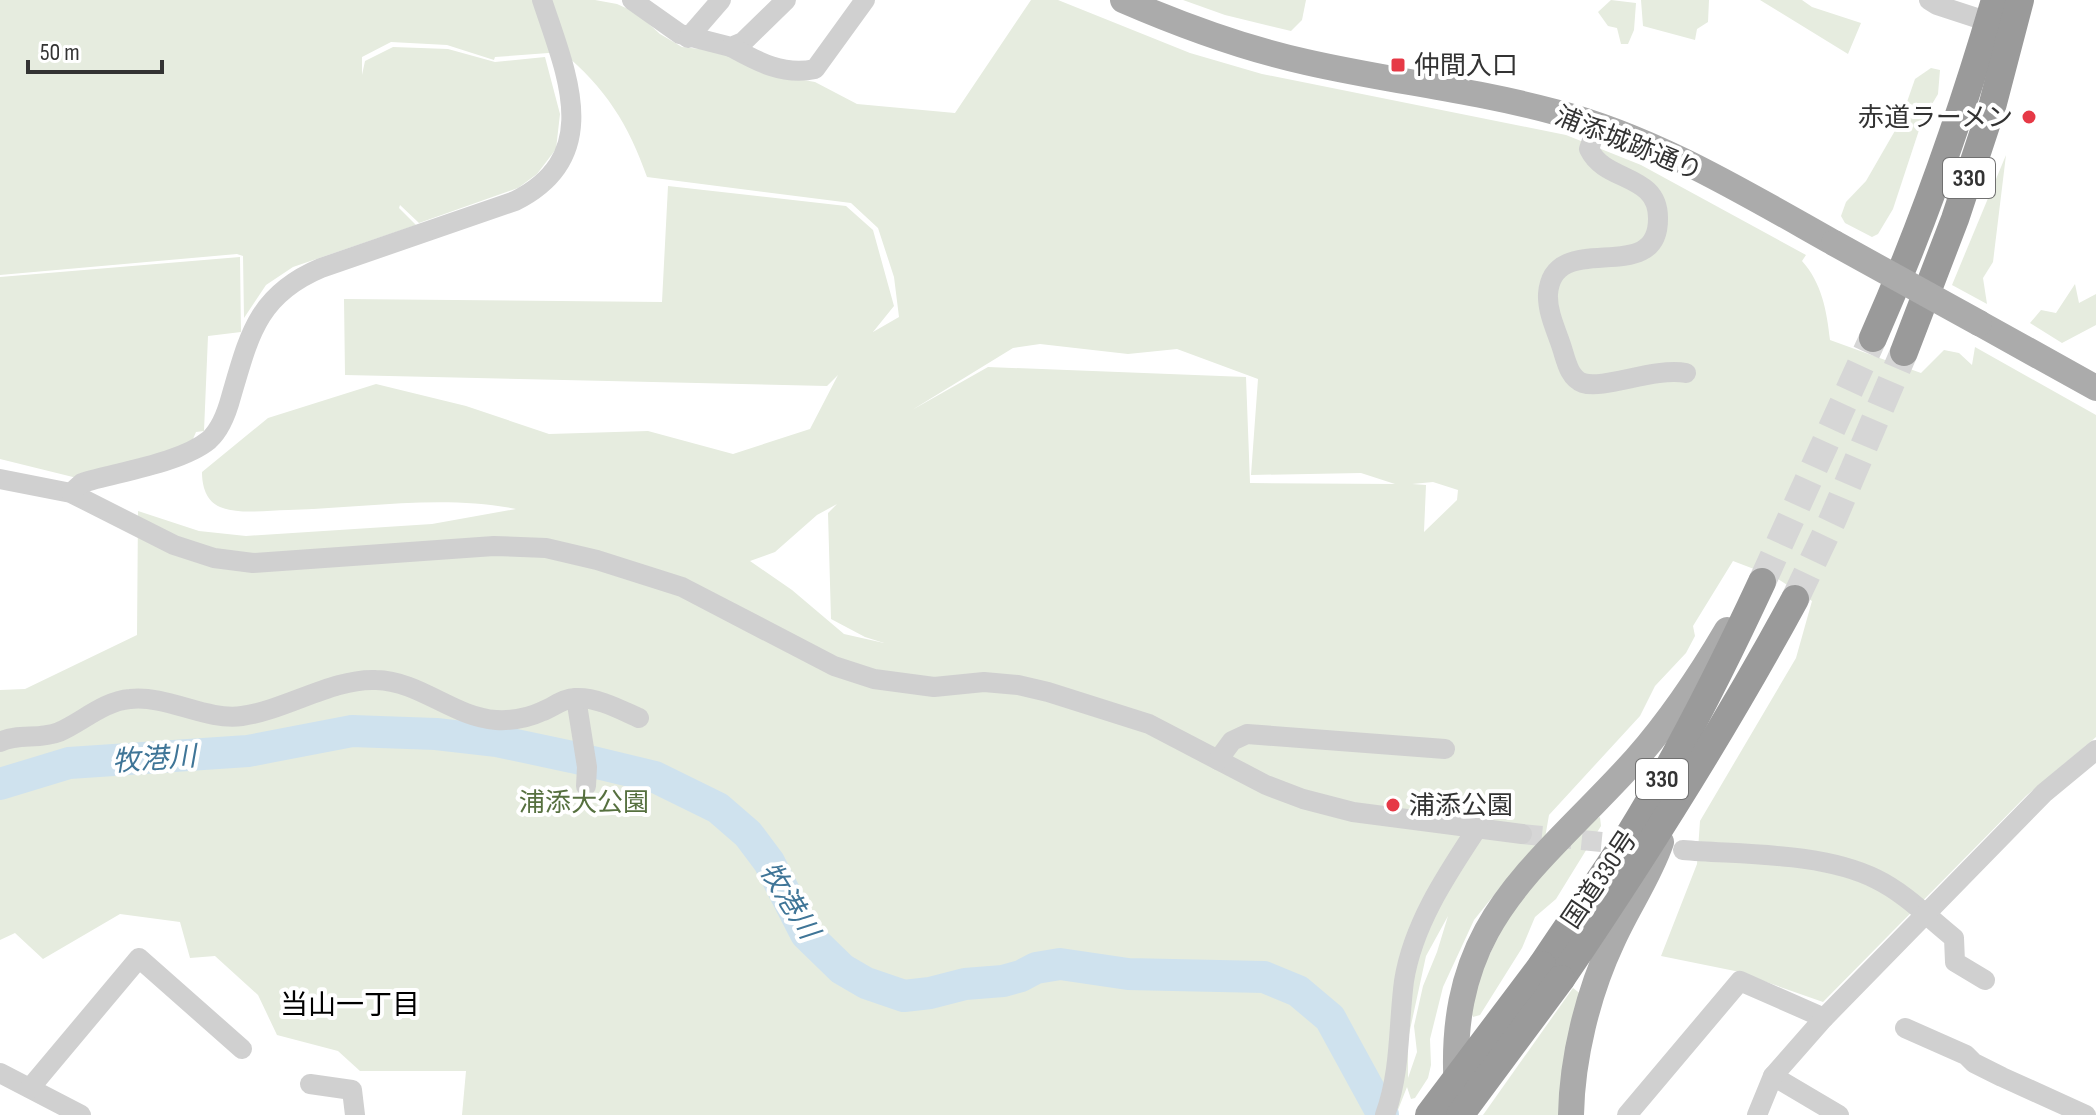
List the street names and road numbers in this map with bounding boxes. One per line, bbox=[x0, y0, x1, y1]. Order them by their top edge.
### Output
street label: 浦添城跡通り bbox=[1550, 101, 1707, 188]
road number: 330 bbox=[1943, 158, 1995, 198]
road number: 330 bbox=[1636, 759, 1688, 799]
street label: 国道330号 bbox=[1556, 825, 1644, 935]

